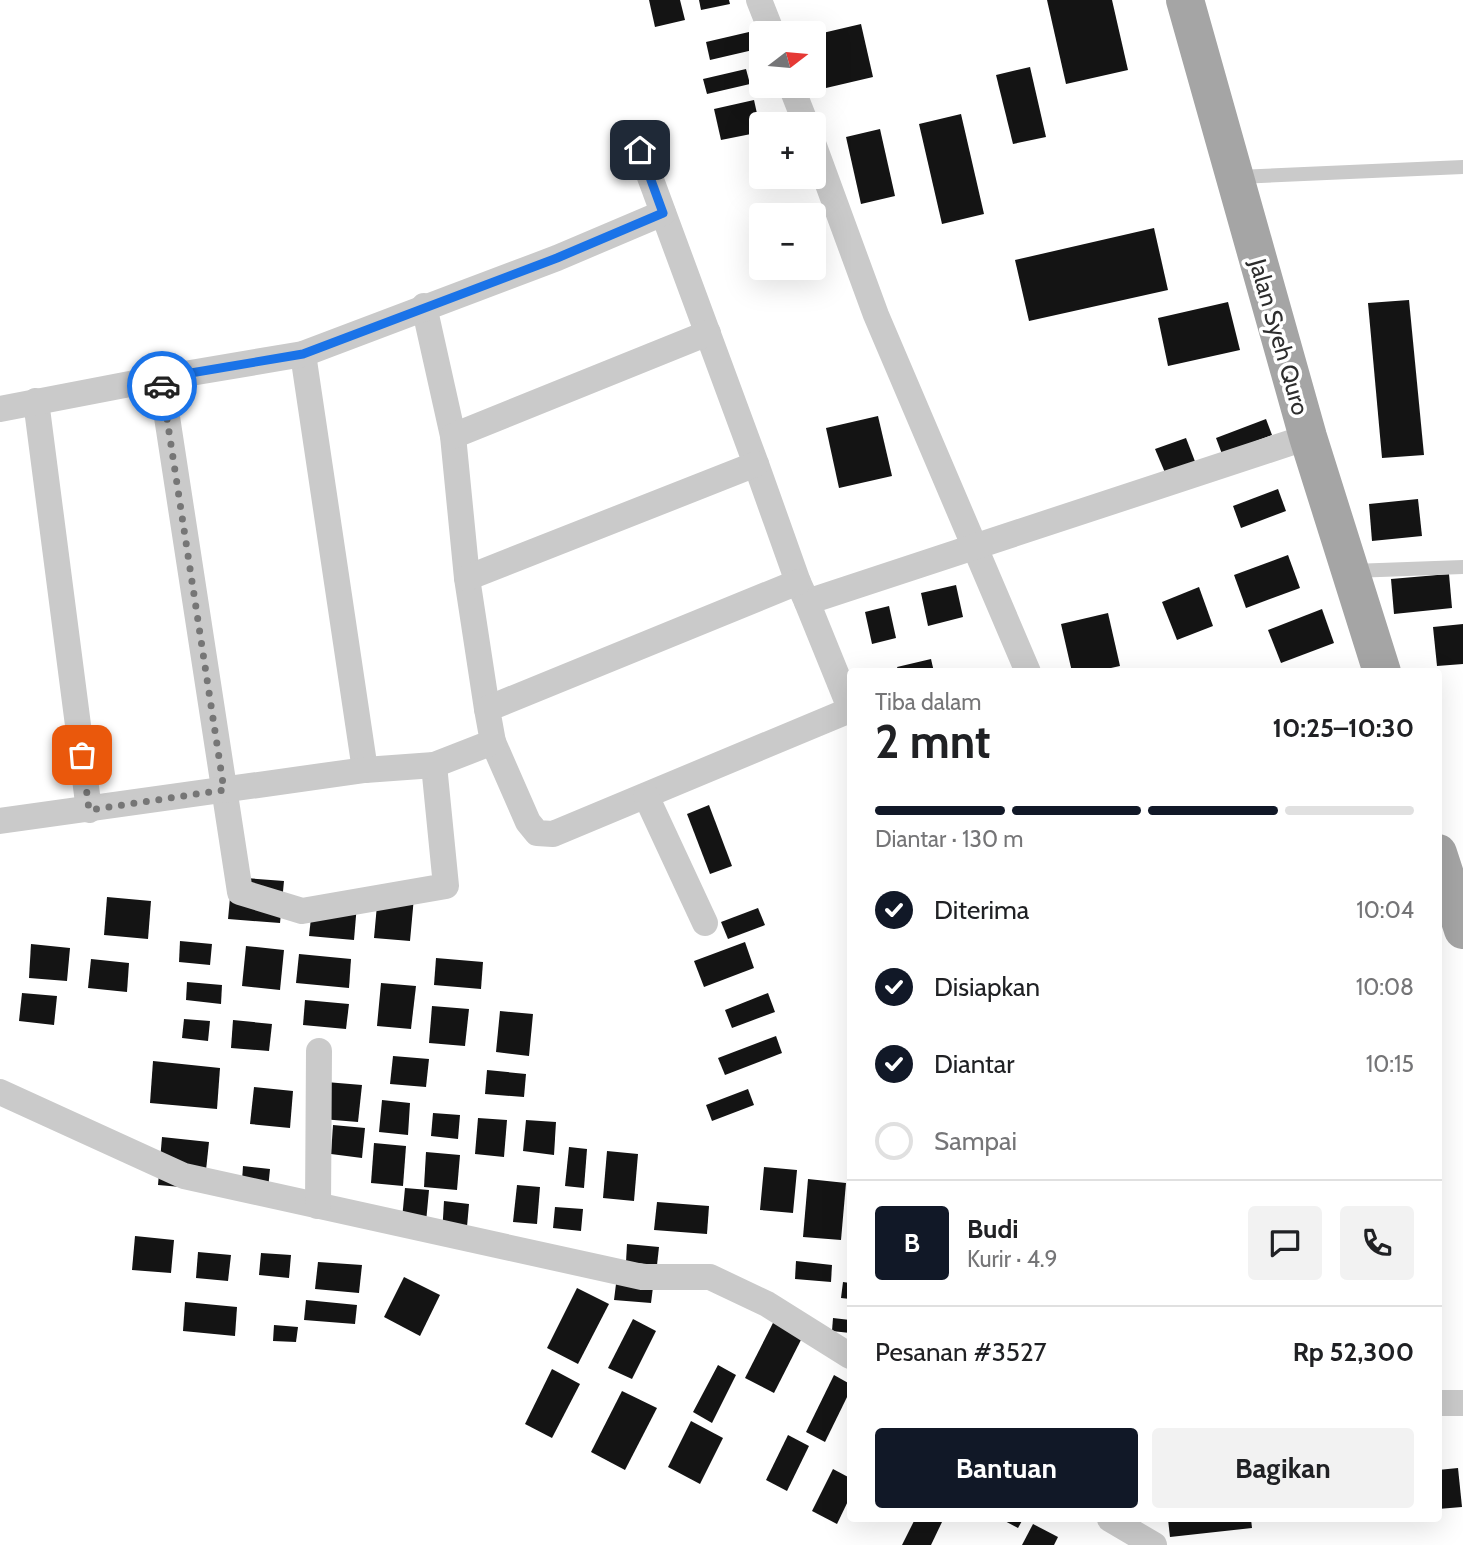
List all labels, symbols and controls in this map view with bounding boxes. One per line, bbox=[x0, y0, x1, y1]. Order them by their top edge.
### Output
north arrow bbox=[749, 21, 826, 98]
map controls bbox=[749, 21, 826, 280]
button: + bbox=[749, 112, 826, 189]
pin bbox=[610, 120, 670, 180]
icon: home bbox=[621, 131, 659, 169]
button: − bbox=[749, 203, 826, 280]
street label: Jalan Syeh Quro bbox=[1243, 255, 1316, 418]
courier bbox=[127, 351, 197, 421]
icon: car bbox=[143, 367, 181, 405]
text: Tiba dalam bbox=[875, 688, 981, 716]
text: 10:25–10:30 bbox=[1272, 712, 1414, 744]
text: 2 mnt bbox=[875, 714, 991, 770]
pin bbox=[52, 725, 112, 785]
icon: bag bbox=[63, 736, 101, 774]
text: Diantar · 130 m bbox=[875, 825, 1023, 853]
icon: check bbox=[875, 891, 913, 929]
text: Diterima bbox=[934, 894, 1029, 926]
text: 10:04 bbox=[1356, 896, 1414, 924]
icon: check bbox=[875, 968, 913, 1006]
text: Disiapkan bbox=[934, 971, 1040, 1003]
text: 10:08 bbox=[1356, 973, 1414, 1001]
icon: check bbox=[875, 1045, 913, 1083]
text: Diantar bbox=[934, 1048, 1015, 1080]
text: 10:15 bbox=[1366, 1050, 1414, 1078]
text: Sampai bbox=[934, 1125, 1017, 1157]
button: chat bbox=[1248, 1206, 1322, 1280]
button: phone bbox=[1340, 1206, 1414, 1280]
text: Budi bbox=[967, 1213, 1019, 1245]
text: B bbox=[904, 1227, 920, 1259]
text: Kurir · 4.9 bbox=[967, 1245, 1058, 1273]
text: Pesanan #3527 bbox=[875, 1336, 1047, 1368]
text: Rp 52,300 bbox=[1293, 1336, 1414, 1368]
button: Bantuan bbox=[875, 1428, 1138, 1508]
button: Bagikan bbox=[1152, 1428, 1414, 1508]

